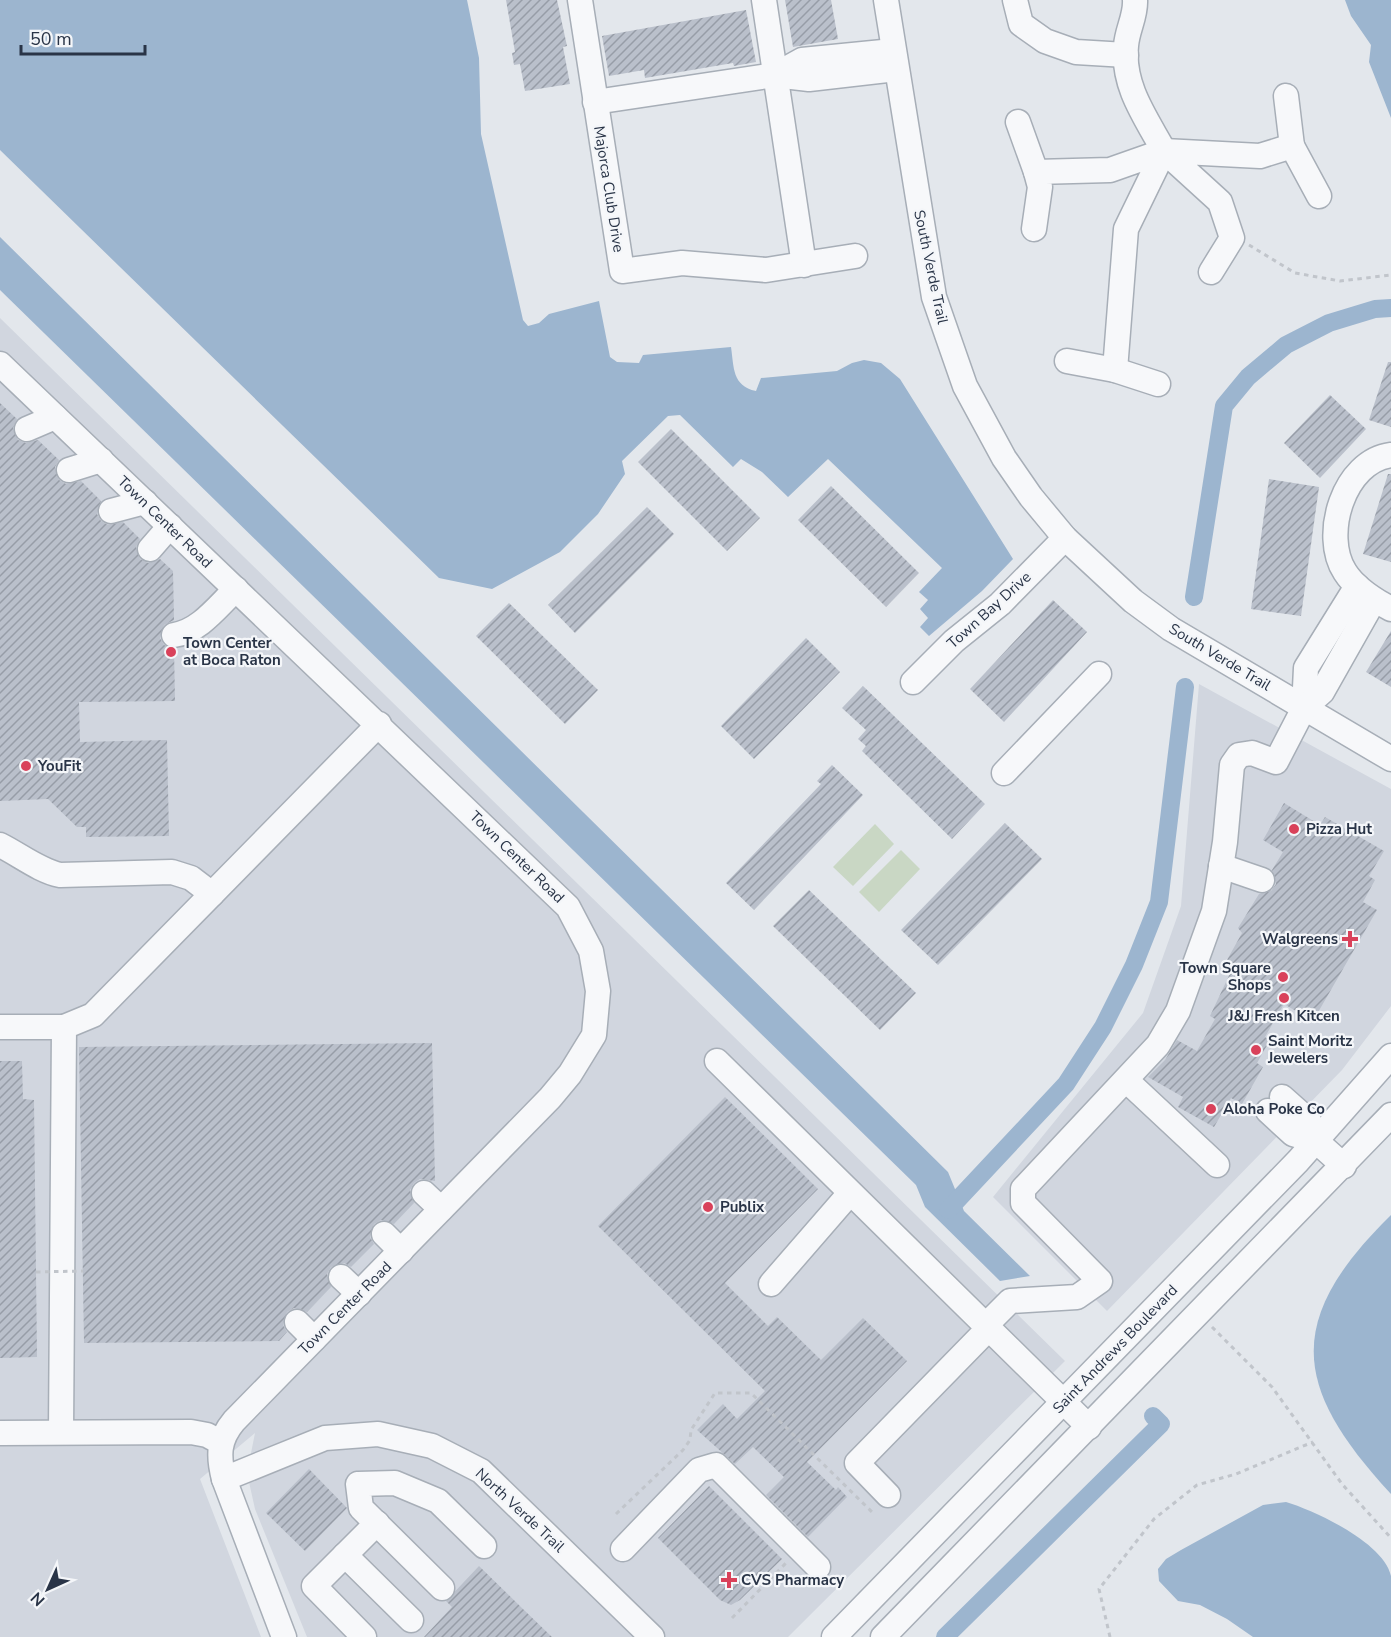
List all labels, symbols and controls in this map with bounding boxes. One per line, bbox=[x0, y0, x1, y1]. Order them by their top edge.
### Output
scale bar bbox=[21, 18, 146, 56]
text: 50 m bbox=[30, 27, 72, 51]
street label: Majorca Club Drive bbox=[589, 124, 629, 254]
street label: South Verde Trail bbox=[909, 208, 953, 326]
street label: Town Center Road bbox=[113, 472, 217, 572]
street label: Town Bay Drive bbox=[943, 567, 1035, 653]
street label: South Verde Trail bbox=[1165, 619, 1275, 696]
place label: Town Center at Boca Raton bbox=[183, 633, 281, 670]
marker: Town Center at Boca Raton bbox=[164, 645, 178, 659]
place label: YouFit bbox=[37, 756, 82, 776]
marker: YouFit bbox=[19, 759, 33, 773]
street label: Town Center Road bbox=[465, 807, 569, 907]
place label: Pizza Hut bbox=[1306, 819, 1372, 839]
marker: Pizza Hut bbox=[1287, 822, 1301, 836]
place label: Walgreens bbox=[1262, 929, 1338, 949]
marker: Walgreens bbox=[1343, 932, 1357, 946]
place label: Town Square Shops bbox=[1179, 958, 1271, 995]
marker: Town Square Shops bbox=[1276, 970, 1290, 984]
marker: J&J Fresh Kitcen bbox=[1277, 991, 1291, 1005]
place label: J&J Fresh Kitcen bbox=[1227, 1006, 1340, 1026]
place label: Saint Moritz Jewelers bbox=[1267, 1031, 1352, 1068]
marker: Saint Moritz Jewelers bbox=[1249, 1043, 1263, 1057]
place label: Aloha Poke Co bbox=[1223, 1099, 1325, 1119]
marker: Aloha Poke Co bbox=[1204, 1102, 1218, 1116]
place label: Publix bbox=[720, 1197, 765, 1217]
marker: Publix bbox=[701, 1200, 715, 1214]
street label: Town Center Road bbox=[294, 1257, 396, 1359]
street label: Saint Andrews Boulevard bbox=[1048, 1280, 1182, 1418]
street label: North Verde Trail bbox=[471, 1463, 569, 1557]
north arrow bbox=[18, 1559, 78, 1619]
place label: CVS Pharmacy bbox=[741, 1570, 844, 1590]
marker: CVS Pharmacy bbox=[722, 1573, 736, 1587]
text: N bbox=[26, 1587, 50, 1611]

